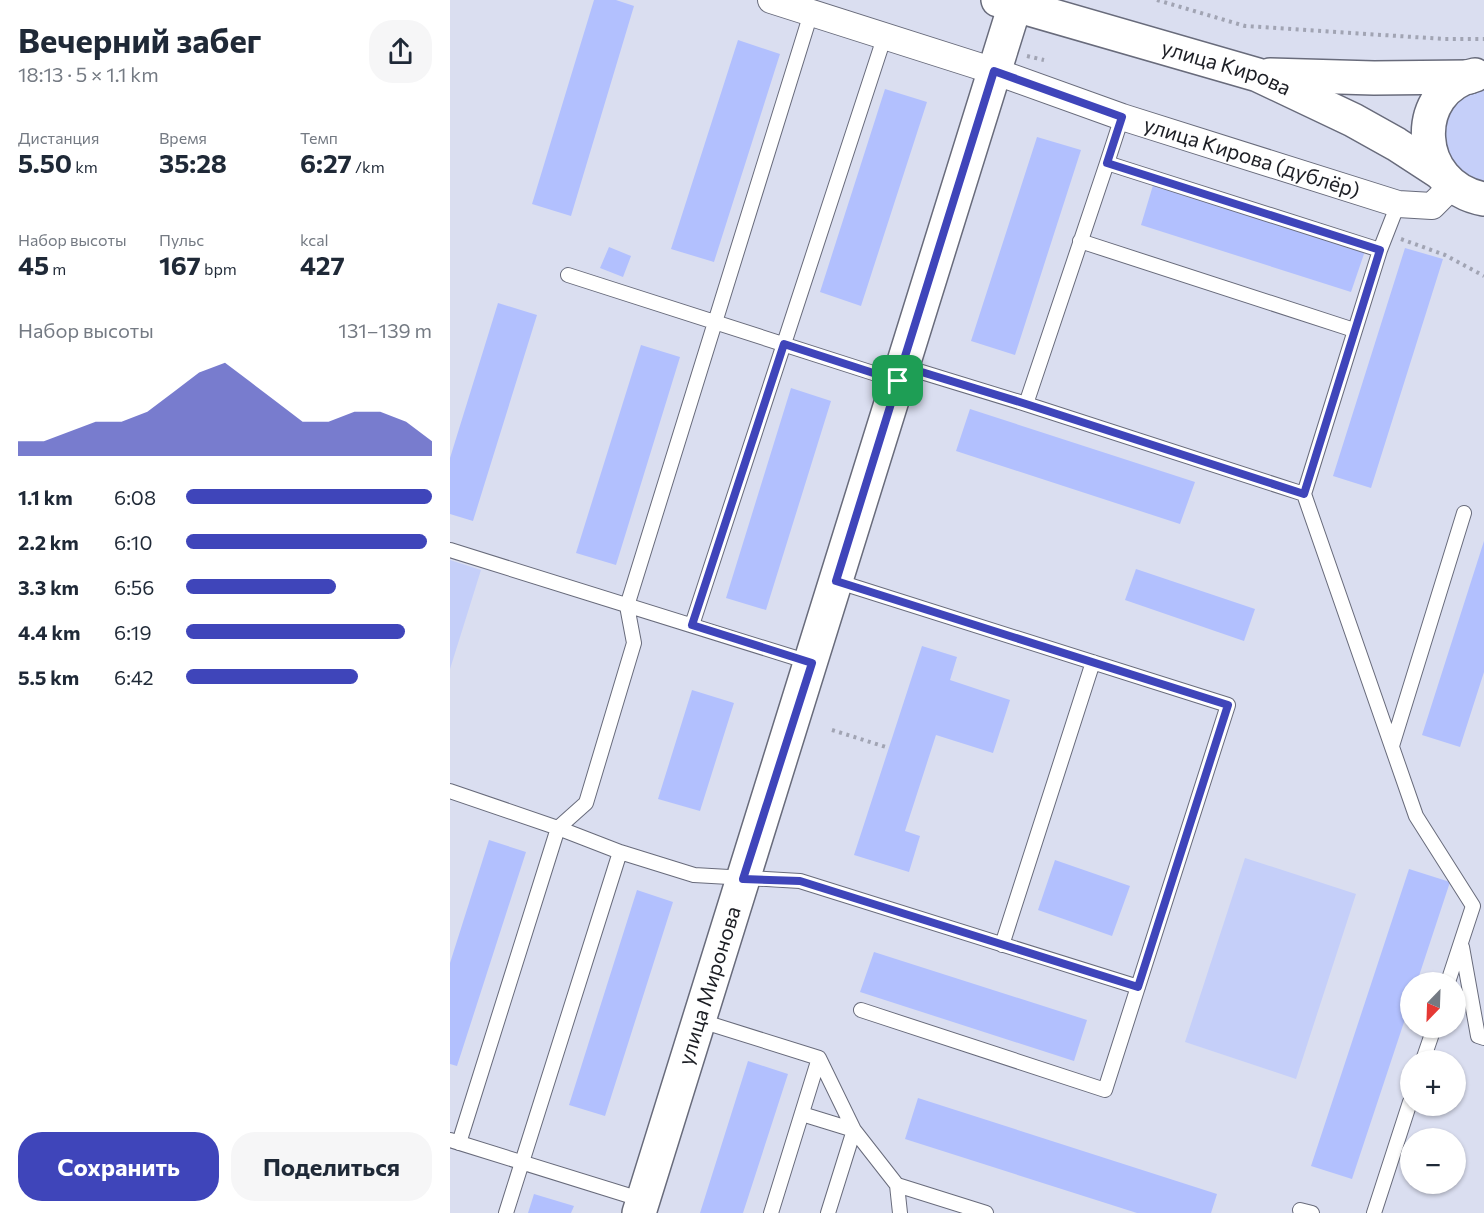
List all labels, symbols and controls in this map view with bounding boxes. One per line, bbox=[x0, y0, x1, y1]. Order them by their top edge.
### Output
text: Вечерний забег bbox=[18, 19, 261, 60]
button: share bbox=[369, 20, 432, 83]
street label: улица Кирова bbox=[1159, 34, 1295, 100]
text: 18:13 · 5 × 1.1 km bbox=[18, 62, 159, 86]
street label: улица Кирова (дублёр) bbox=[1141, 111, 1363, 202]
text: Дистанция bbox=[18, 128, 99, 147]
text: Время bbox=[159, 128, 207, 147]
text: Темп bbox=[300, 128, 338, 147]
text: 5.50 bbox=[18, 147, 72, 178]
text: 35:28 bbox=[159, 147, 227, 178]
text: 6:27 bbox=[300, 147, 352, 178]
text: km bbox=[72, 157, 98, 176]
text: /km bbox=[352, 157, 385, 176]
text: Набор высоты bbox=[18, 230, 127, 249]
text: Пульс bbox=[159, 230, 204, 249]
text: kcal bbox=[300, 230, 329, 249]
text: 45 bbox=[18, 249, 49, 280]
text: 167 bbox=[159, 249, 201, 280]
text: 427 bbox=[300, 249, 345, 280]
text: m bbox=[49, 259, 66, 278]
text: bpm bbox=[201, 259, 237, 278]
text: Набор высоты bbox=[18, 318, 154, 342]
text: 131–139 m bbox=[338, 318, 432, 342]
pin bbox=[872, 355, 923, 406]
icon: arrive bbox=[881, 364, 914, 397]
text: 1.1 km bbox=[18, 485, 73, 509]
text: 6:08 bbox=[114, 485, 156, 509]
text: 2.2 km bbox=[18, 530, 79, 554]
text: 6:10 bbox=[114, 530, 152, 554]
text: 3.3 km bbox=[18, 575, 79, 599]
text: 6:56 bbox=[114, 575, 155, 599]
text: 4.4 km bbox=[18, 620, 80, 644]
text: 6:19 bbox=[114, 620, 152, 644]
text: 5.5 km bbox=[18, 665, 79, 689]
text: 6:42 bbox=[114, 665, 154, 689]
street label: улица Миронова bbox=[672, 903, 745, 1068]
north arrow bbox=[1400, 972, 1466, 1038]
map controls bbox=[1400, 972, 1466, 1194]
button: + bbox=[1400, 1050, 1466, 1116]
button: − bbox=[1400, 1128, 1466, 1194]
button: Сохранить bbox=[18, 1132, 219, 1201]
button: Поделиться bbox=[231, 1132, 432, 1201]

